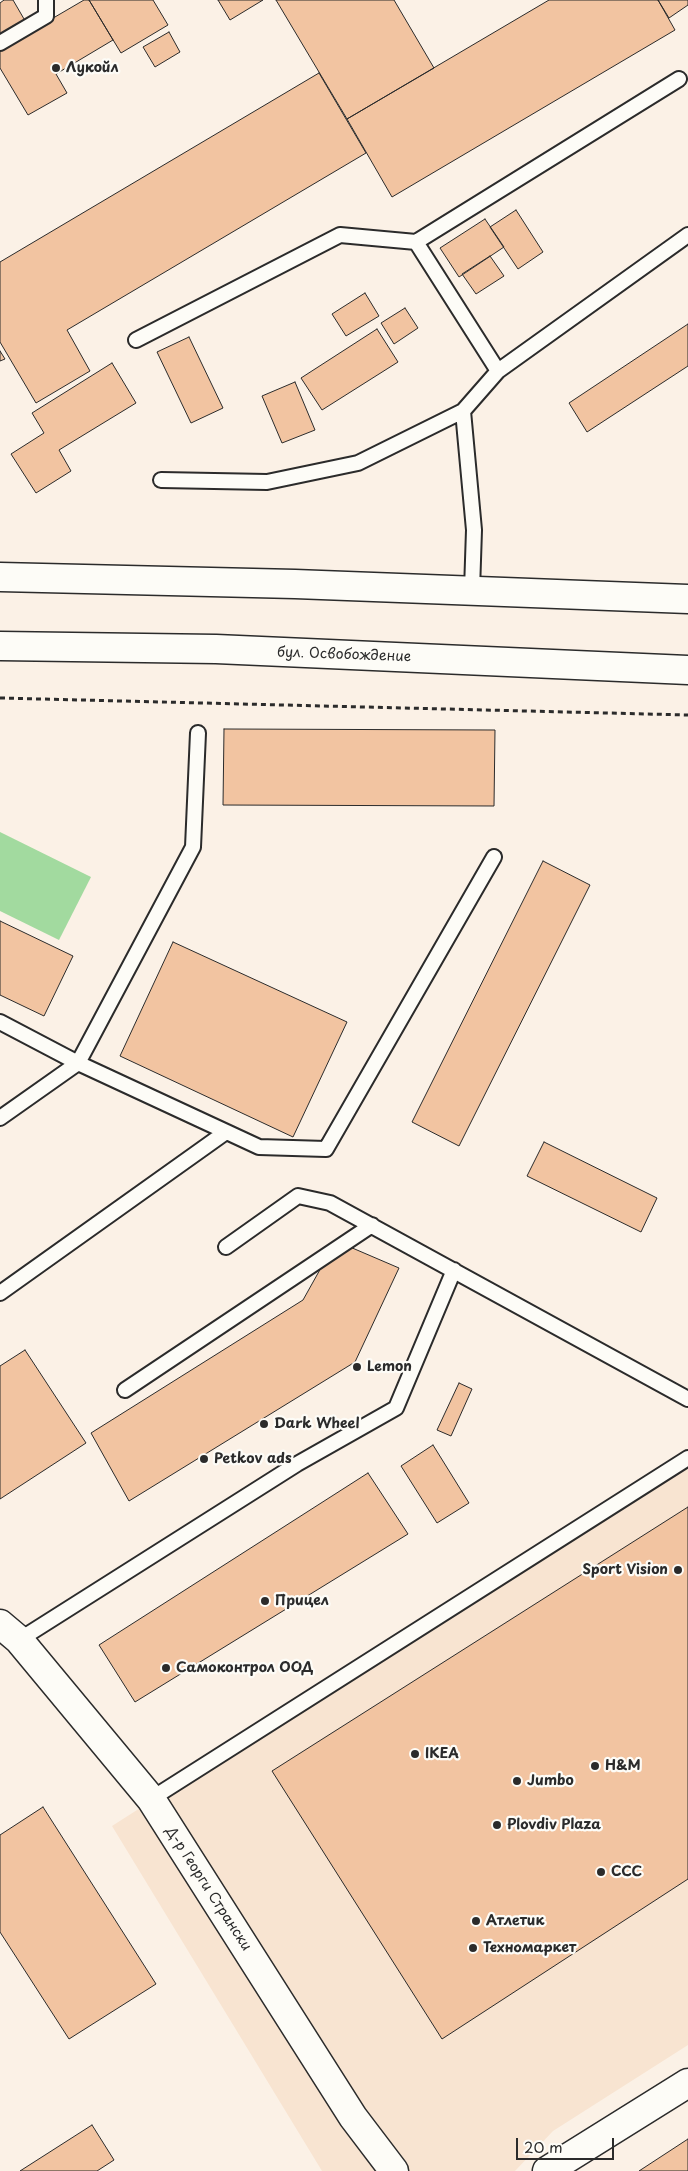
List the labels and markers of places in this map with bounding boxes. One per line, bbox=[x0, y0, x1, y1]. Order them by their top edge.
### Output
place label: Лукойл bbox=[66, 60, 118, 76]
marker: Лукойл bbox=[50, 62, 62, 74]
place label: Lemon bbox=[367, 1359, 412, 1375]
marker: Lemon bbox=[351, 1361, 363, 1373]
place label: Dark Wheel bbox=[274, 1416, 359, 1432]
marker: Dark Wheel bbox=[258, 1418, 270, 1430]
place label: Petkov ads bbox=[214, 1451, 292, 1467]
marker: Petkov ads bbox=[198, 1453, 210, 1465]
place label: Sport Vision bbox=[583, 1562, 668, 1578]
marker: Sport Vision bbox=[672, 1564, 684, 1576]
place label: Прицел bbox=[275, 1593, 329, 1609]
marker: Прицел bbox=[259, 1595, 271, 1607]
place label: Самоконтрол ООД bbox=[176, 1660, 313, 1676]
marker: Самоконтрол ООД bbox=[160, 1662, 172, 1674]
place label: IKEA bbox=[425, 1746, 459, 1762]
marker: IKEA bbox=[409, 1748, 421, 1760]
place label: H&M bbox=[605, 1758, 641, 1774]
marker: H&M bbox=[589, 1760, 601, 1772]
place label: Jumbo bbox=[527, 1773, 574, 1789]
marker: Jumbo bbox=[511, 1775, 523, 1787]
place label: Plovdiv Plaza bbox=[507, 1817, 601, 1833]
marker: Plovdiv Plaza bbox=[491, 1819, 503, 1831]
place label: CCC bbox=[611, 1864, 642, 1880]
marker: CCC bbox=[595, 1866, 607, 1878]
place label: Атлетик bbox=[486, 1913, 544, 1929]
marker: Атлетик bbox=[470, 1915, 482, 1927]
place label: Техномаркет bbox=[483, 1940, 576, 1956]
marker: Техномаркет bbox=[467, 1942, 479, 1954]

